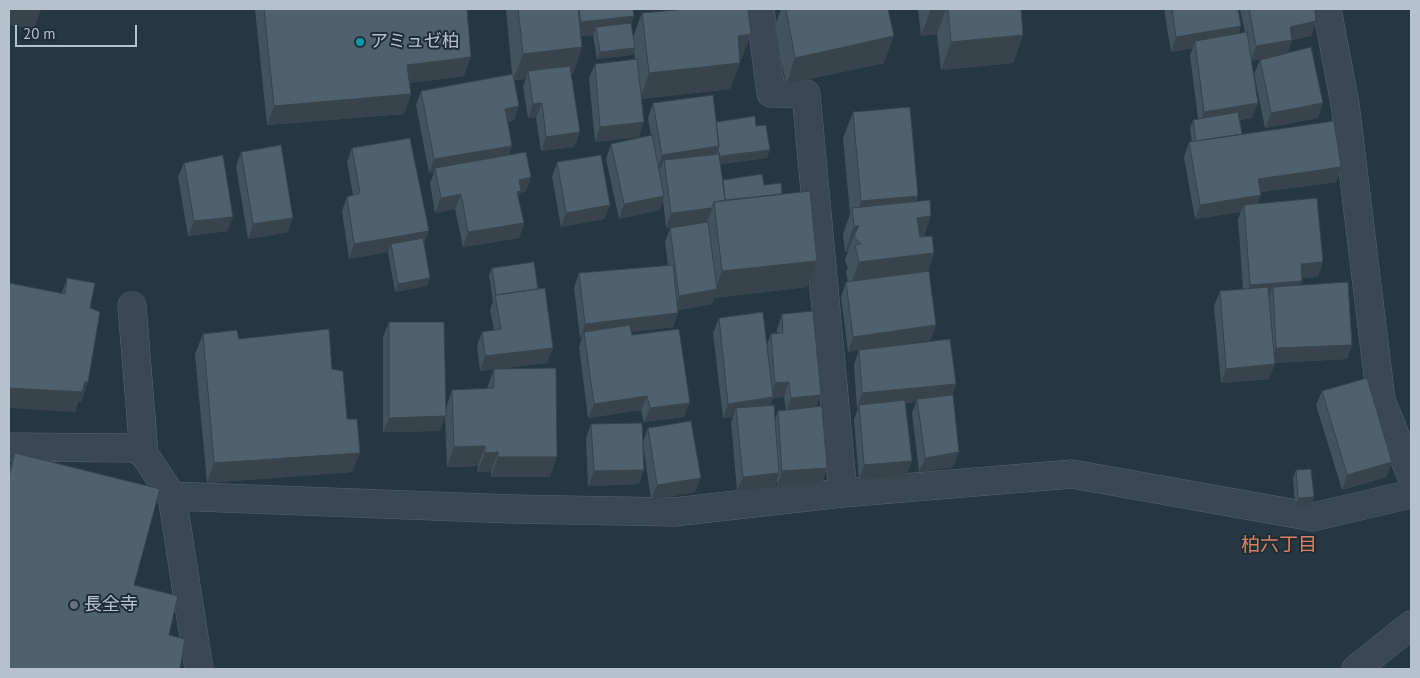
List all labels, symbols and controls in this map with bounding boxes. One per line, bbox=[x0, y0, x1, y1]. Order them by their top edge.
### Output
scale bar bbox=[18, 15, 140, 47]
text: 20 m bbox=[23, 24, 56, 43]
place label: アミュゼ柏 bbox=[370, 31, 460, 53]
marker: アミュゼ柏 bbox=[354, 36, 366, 48]
district label: 柏六丁目 bbox=[1241, 535, 1317, 557]
place label: 長全寺 bbox=[84, 594, 138, 616]
marker: 長全寺 bbox=[68, 599, 80, 611]

